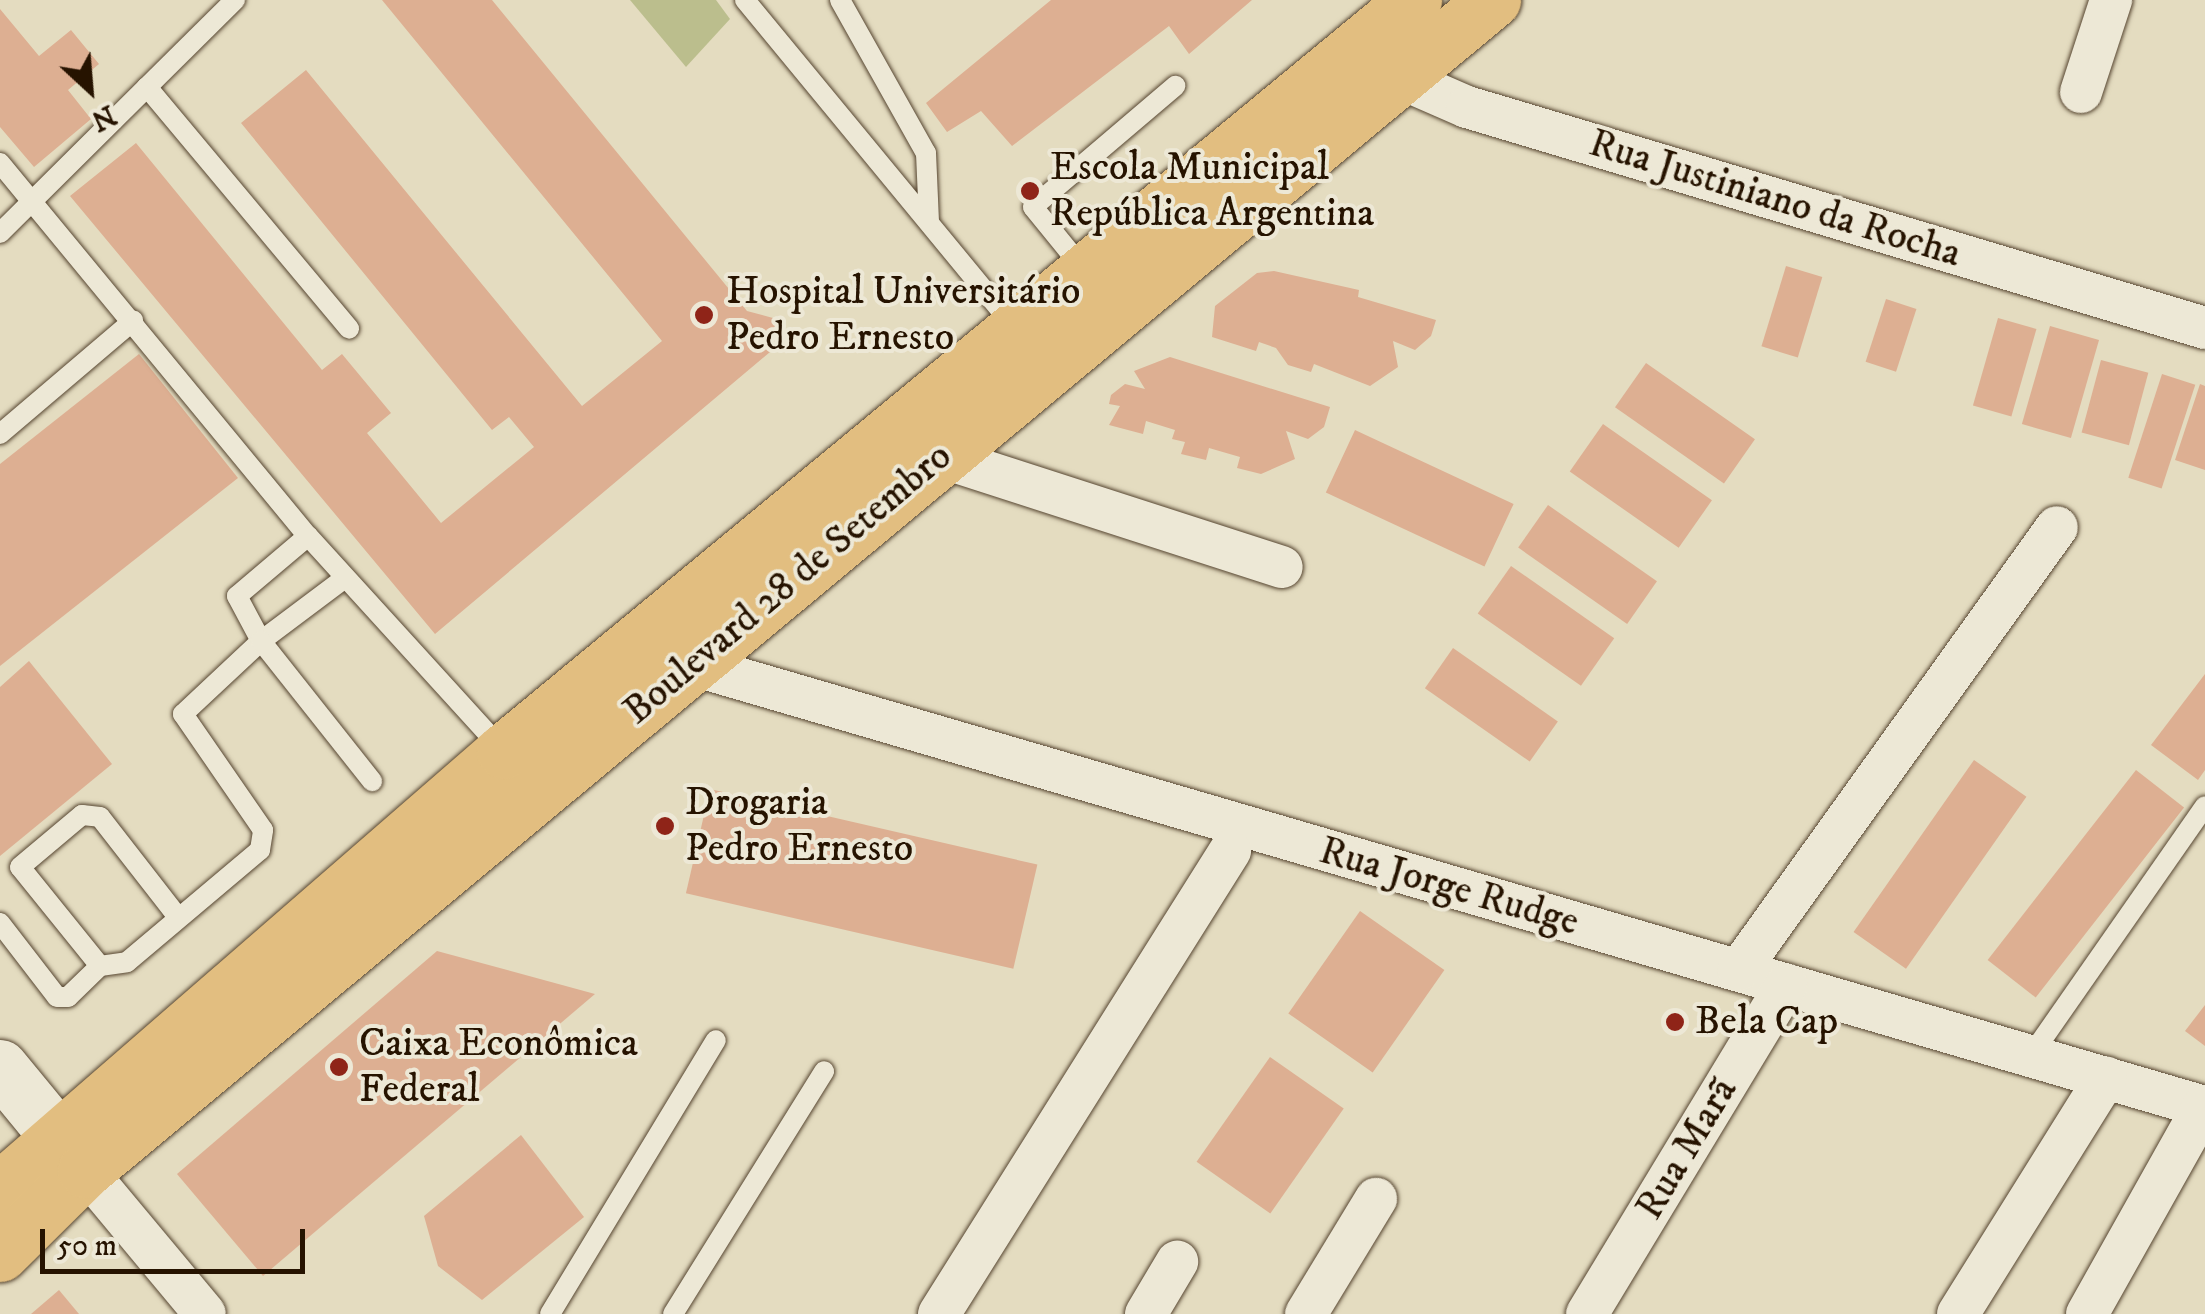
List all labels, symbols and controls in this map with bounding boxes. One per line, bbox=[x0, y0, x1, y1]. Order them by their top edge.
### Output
north arrow bbox=[40, 40, 140, 140]
text: N bbox=[85, 97, 121, 138]
street label: Rua Justiniano da Rocha bbox=[1583, 120, 1967, 278]
place label: Escola Municipal República Argentina bbox=[1050, 144, 1374, 238]
marker: Escola Municipal República Argentina bbox=[1019, 180, 1041, 202]
place label: Hospital Universitário Pedro Ernesto bbox=[726, 268, 1081, 362]
marker: Hospital Universitário Pedro Ernesto bbox=[691, 302, 717, 328]
street label: Boulevard 28 de Setembro bbox=[614, 433, 962, 735]
place label: Drogaria Pedro Ernesto bbox=[685, 779, 913, 873]
marker: Drogaria Pedro Ernesto bbox=[654, 815, 676, 837]
street label: Rua Jorge Rudge bbox=[1314, 827, 1584, 947]
place label: Bela Cap bbox=[1695, 998, 1838, 1046]
marker: Bela Cap bbox=[1664, 1011, 1686, 1033]
place label: Caixa Econômica Federal bbox=[359, 1020, 638, 1114]
marker: Caixa Econômica Federal bbox=[328, 1056, 350, 1078]
street label: Rua Marã bbox=[1626, 1069, 1748, 1229]
scale bar bbox=[45, 1209, 310, 1271]
text: 50 m bbox=[57, 1228, 117, 1265]

